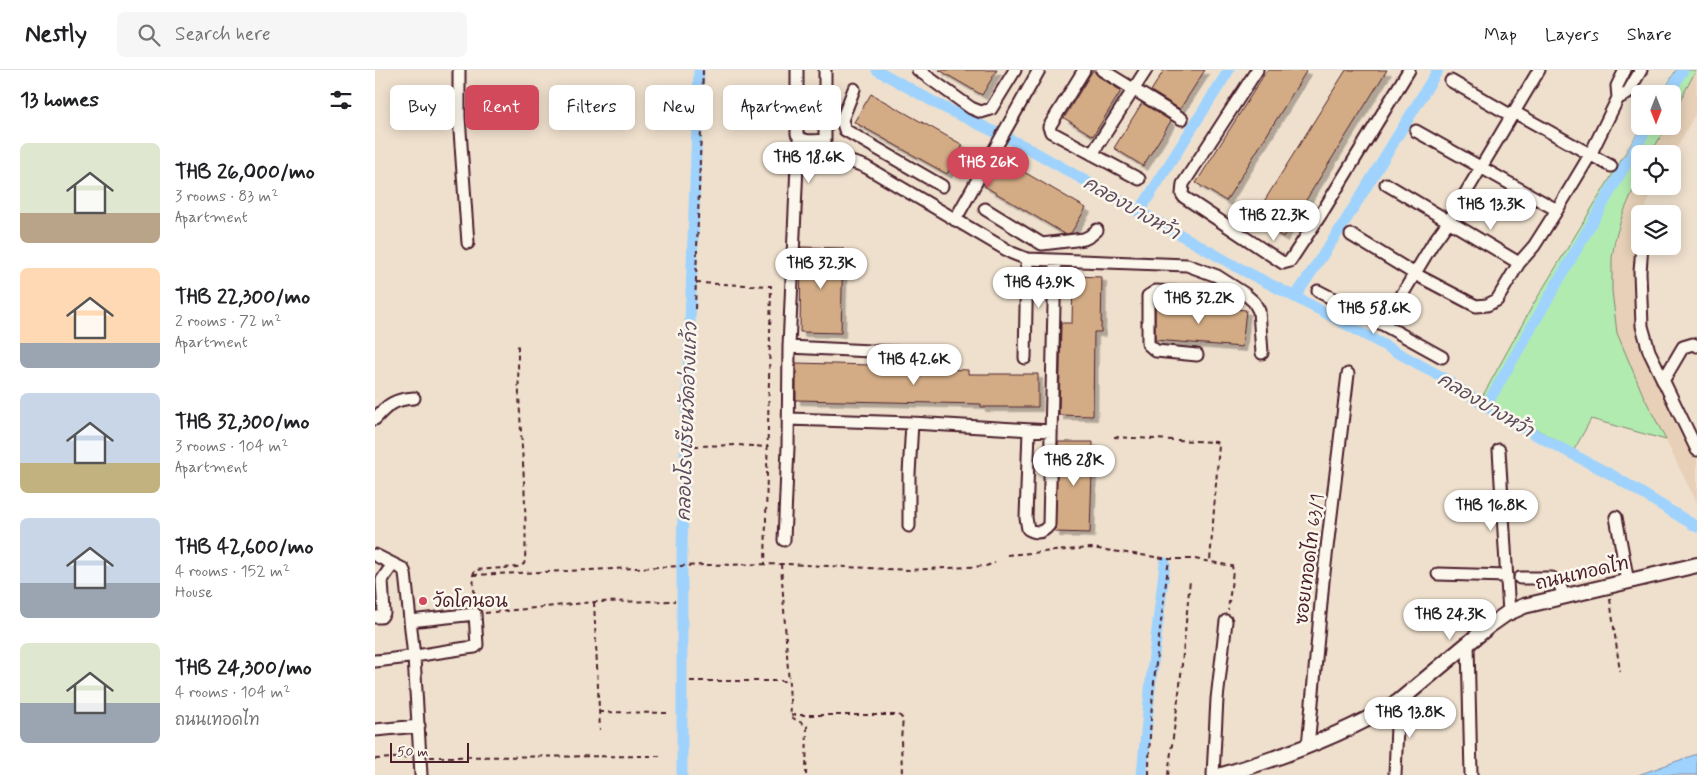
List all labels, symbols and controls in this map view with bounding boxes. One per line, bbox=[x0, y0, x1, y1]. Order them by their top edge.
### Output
search box bbox=[117, 12, 467, 57]
text: Nestly bbox=[25, 19, 87, 50]
icon: search bbox=[135, 21, 163, 49]
text: Search here bbox=[175, 22, 271, 47]
text: Map bbox=[1484, 23, 1517, 47]
text: Layers bbox=[1545, 23, 1599, 47]
text: Share bbox=[1627, 23, 1672, 47]
chip: Buy bbox=[390, 85, 455, 130]
chip: Rent bbox=[465, 85, 539, 130]
chip: Filters bbox=[549, 85, 635, 130]
chip: New bbox=[645, 85, 713, 130]
chip: Apartment bbox=[723, 85, 841, 130]
north arrow bbox=[1631, 85, 1681, 135]
map controls bbox=[1631, 85, 1681, 255]
text: 13 homes bbox=[20, 86, 99, 114]
icon: filters bbox=[327, 86, 355, 114]
pin: THB 18.6K bbox=[752, 142, 866, 184]
button: locate bbox=[1631, 145, 1681, 195]
pin: THB 26K bbox=[942, 146, 1034, 189]
text: THB 18.6K bbox=[774, 147, 844, 168]
text: THB 26K bbox=[958, 152, 1018, 173]
text: THB 26,000/mo bbox=[175, 158, 315, 186]
icon: home bbox=[60, 163, 120, 223]
water label: คลองบางหว้า bbox=[1079, 170, 1186, 247]
text: 3 rooms · 83 m² bbox=[175, 186, 278, 207]
pin: THB 13.3K bbox=[1434, 189, 1548, 231]
text: THB 13.3K bbox=[1457, 194, 1525, 215]
pin: THB 22.3K bbox=[1217, 200, 1331, 242]
text: THB 22.3K bbox=[1239, 205, 1309, 226]
button: layers bbox=[1631, 205, 1681, 255]
text: Apartment bbox=[175, 207, 248, 228]
pin: THB 32.3K bbox=[764, 248, 878, 290]
text: THB 32.3K bbox=[786, 253, 856, 274]
pin: THB 43.9K bbox=[982, 266, 1096, 309]
text: THB 43.9K bbox=[1004, 272, 1074, 293]
pin: THB 32.2K bbox=[1142, 282, 1256, 325]
text: THB 22,300/mo bbox=[175, 283, 310, 311]
icon: home bbox=[60, 288, 120, 348]
text: THB 32.2K bbox=[1164, 288, 1234, 309]
pin: THB 58.6K bbox=[1317, 292, 1431, 335]
text: THB 58.6K bbox=[1337, 298, 1411, 319]
text: 2 rooms · 72 m² bbox=[175, 311, 281, 332]
water label: คลองโรงเรียนวัดอ่างแก้ว bbox=[671, 321, 704, 522]
text: Apartment bbox=[175, 332, 248, 353]
pin: THB 42.6K bbox=[857, 344, 971, 386]
text: THB 42.6K bbox=[878, 349, 950, 370]
water label: คลองบางหว้า bbox=[1433, 366, 1539, 444]
text: THB 32,300/mo bbox=[175, 408, 309, 436]
icon: home bbox=[60, 413, 120, 473]
text: 3 rooms · 104 m² bbox=[175, 436, 288, 457]
pin: THB 28K bbox=[1028, 444, 1120, 487]
text: THB 28K bbox=[1044, 450, 1104, 471]
text: Apartment bbox=[175, 457, 248, 478]
pin: THB 16.8K bbox=[1434, 490, 1548, 532]
street label: ซอยเทอดไท 63/1 bbox=[1288, 492, 1330, 626]
text: THB 16.8K bbox=[1455, 495, 1527, 516]
text: THB 42,600/mo bbox=[175, 533, 313, 561]
icon: home bbox=[60, 538, 120, 598]
street label: ถนนเทอดไท bbox=[1533, 550, 1631, 596]
text: 4 rooms · 152 m² bbox=[175, 561, 290, 582]
text: House bbox=[175, 582, 213, 603]
place label: วัดโคนอน bbox=[433, 588, 508, 614]
marker: วัดโคนอน bbox=[417, 595, 429, 607]
pin: THB 24.3K bbox=[1393, 598, 1507, 641]
text: THB 24.3K bbox=[1414, 604, 1486, 625]
text: THB 24,300/mo bbox=[175, 654, 312, 682]
icon: home bbox=[60, 663, 120, 723]
text: 4 rooms · 104 m² bbox=[175, 682, 290, 703]
pin: THB 13.8K bbox=[1353, 696, 1467, 739]
text: THB 13.8K bbox=[1375, 702, 1445, 723]
text: ถนนเทอดไท bbox=[175, 710, 260, 731]
scale bar bbox=[390, 740, 469, 763]
text: 50 m bbox=[397, 743, 428, 761]

